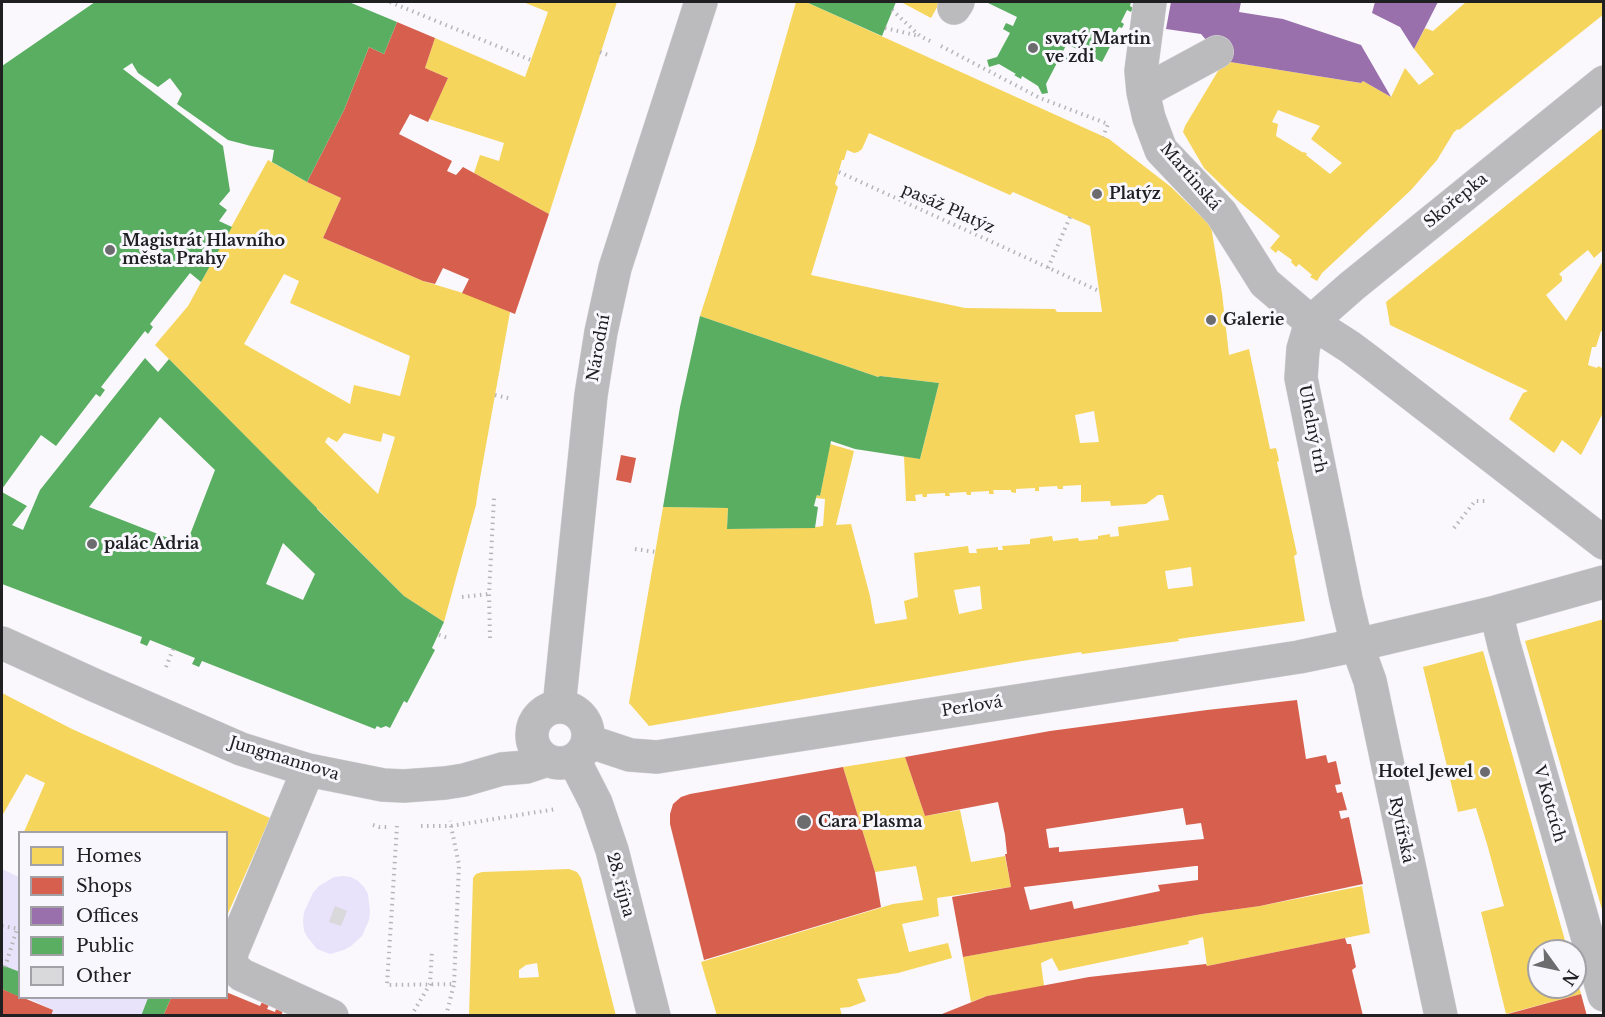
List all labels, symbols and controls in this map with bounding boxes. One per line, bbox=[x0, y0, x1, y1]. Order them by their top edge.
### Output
place label: svatý Martin ve zdi bbox=[1045, 29, 1151, 67]
marker: svatý Martin ve zdi bbox=[1026, 41, 1040, 55]
street label: Martinská bbox=[1156, 140, 1224, 214]
street label: Skořepka bbox=[1420, 170, 1492, 232]
street label: pasáž Platýz bbox=[899, 180, 997, 238]
place label: Platýz bbox=[1109, 184, 1161, 204]
marker: Platýz bbox=[1090, 187, 1104, 201]
place label: Magistrát Hlavního města Prahy bbox=[122, 231, 285, 269]
marker: Magistrát Hlavního města Prahy bbox=[103, 243, 117, 257]
place label: Galerie bbox=[1223, 310, 1284, 330]
street label: Národní bbox=[584, 313, 614, 383]
marker: Galerie bbox=[1204, 313, 1218, 327]
street label: Uhelný trh bbox=[1294, 383, 1330, 475]
place label: palác Adria bbox=[104, 534, 199, 554]
marker: palác Adria bbox=[85, 537, 99, 551]
street label: Perlová bbox=[940, 693, 1004, 721]
street label: Jungmannova bbox=[227, 733, 341, 785]
place label: Hotel Jewel bbox=[1378, 762, 1473, 782]
street label: V Kotcích bbox=[1529, 763, 1569, 845]
marker: Hotel Jewel bbox=[1478, 765, 1492, 779]
street label: Rytířská bbox=[1385, 795, 1417, 865]
place label: Cara Plasma bbox=[818, 812, 922, 832]
marker: Cara Plasma bbox=[795, 813, 813, 831]
legend bbox=[18, 831, 228, 999]
text: Homes bbox=[76, 845, 142, 867]
street label: 28. října bbox=[602, 851, 638, 919]
text: Shops bbox=[76, 875, 132, 897]
text: Offices bbox=[76, 905, 139, 927]
text: Public bbox=[76, 935, 134, 957]
north arrow bbox=[1527, 939, 1587, 999]
text: Other bbox=[76, 965, 131, 987]
text: N bbox=[1558, 966, 1583, 989]

